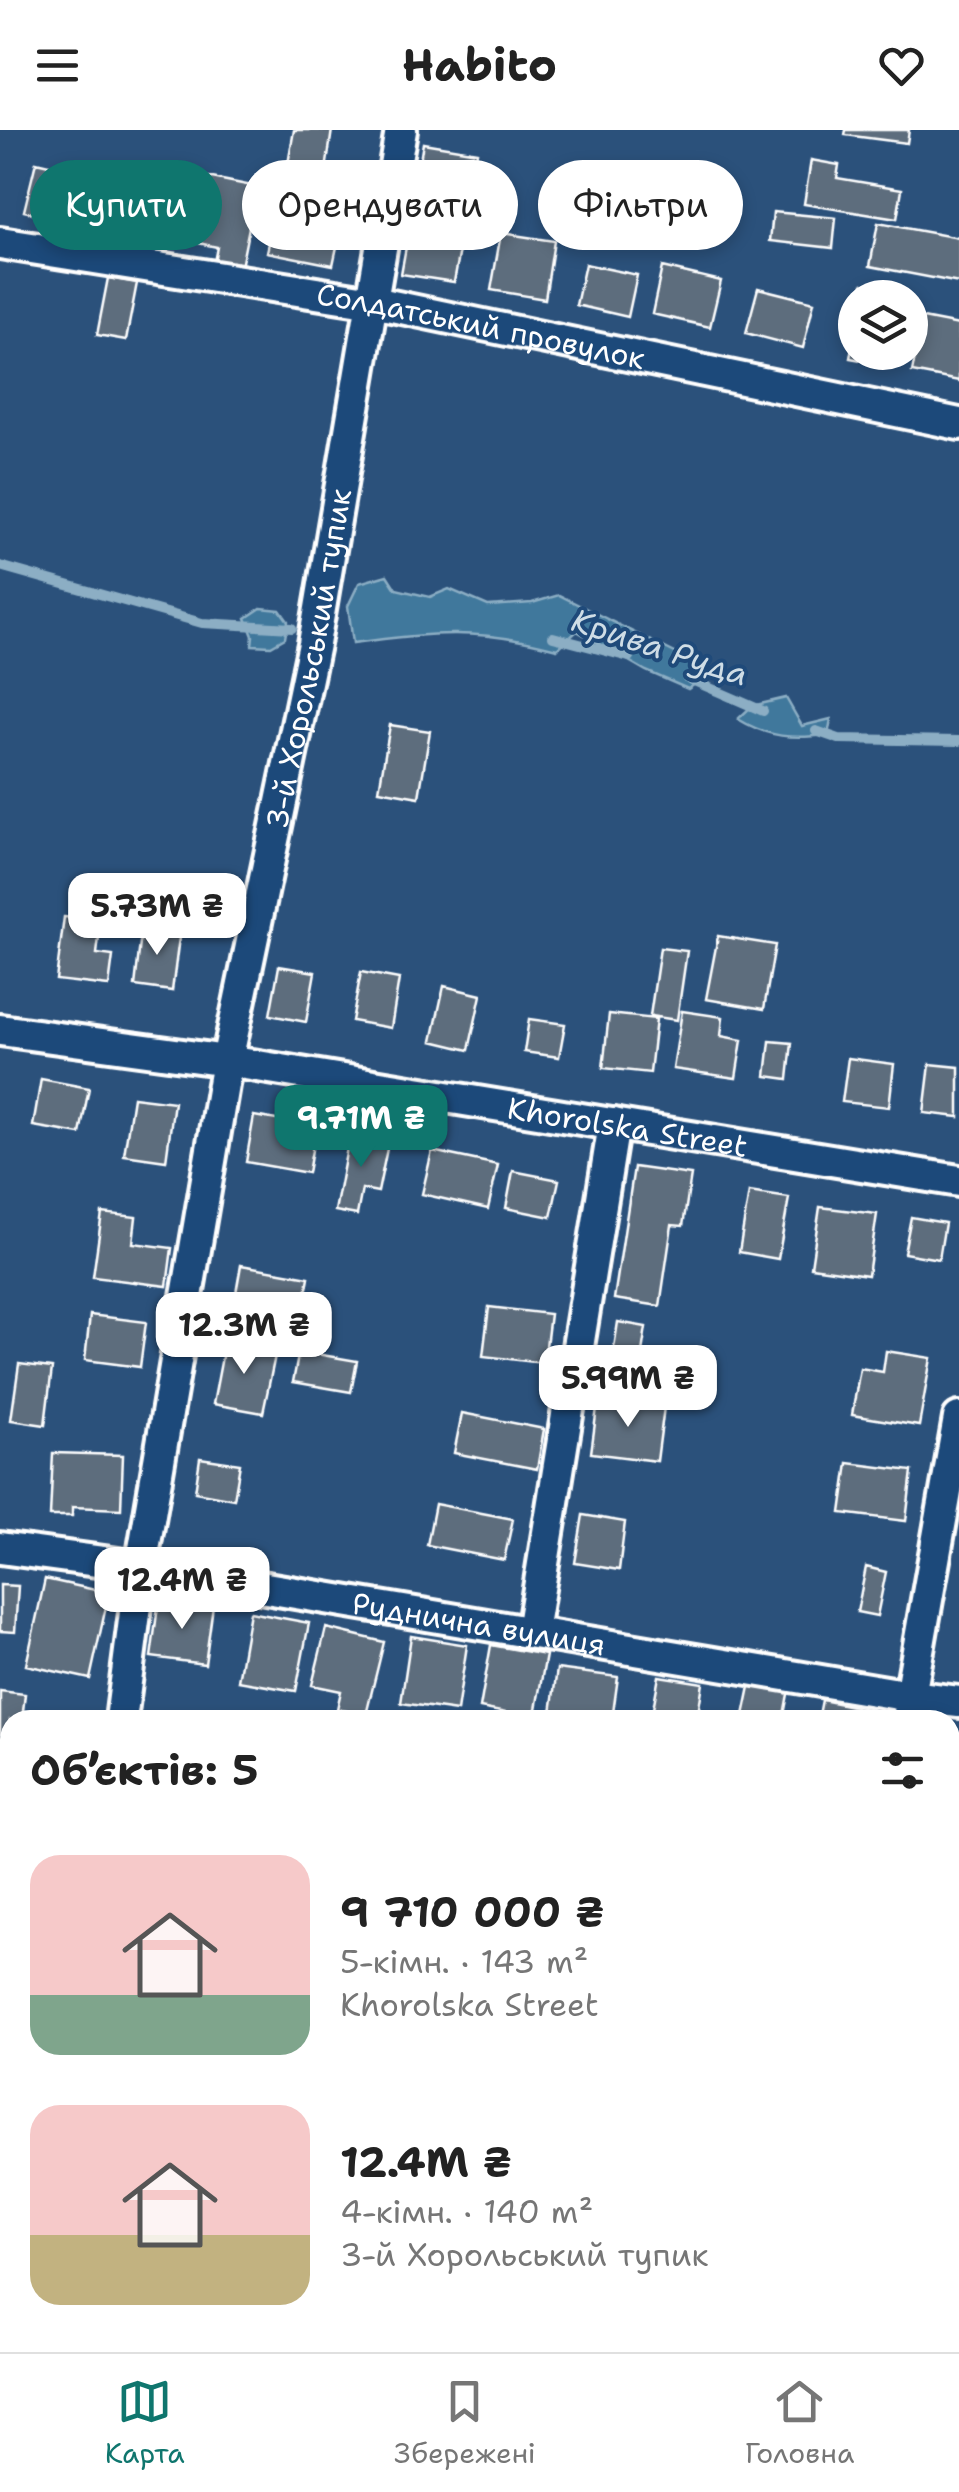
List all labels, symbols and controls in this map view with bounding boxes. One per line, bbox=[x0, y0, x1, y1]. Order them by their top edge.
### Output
text: Habito bbox=[402, 35, 557, 95]
icon: menu bbox=[30, 38, 85, 93]
icon: heart bbox=[874, 38, 929, 93]
chip: Купити bbox=[30, 160, 222, 250]
chip: Орендувати bbox=[242, 160, 518, 250]
chip: Фільтри bbox=[538, 160, 743, 250]
street label: Солдатський провулок bbox=[314, 273, 649, 379]
map controls bbox=[838, 280, 928, 370]
button: layers bbox=[838, 280, 928, 370]
street label: 3-й Хорольський тупик bbox=[255, 485, 360, 833]
water label: Крива Руда bbox=[566, 598, 754, 696]
pin: 5.73M ₴ bbox=[65, 873, 249, 958]
text: 5.73M ₴ bbox=[90, 884, 224, 927]
pin: 9.71M ₴ bbox=[269, 1085, 453, 1170]
street label: Khorolska Street bbox=[505, 1087, 751, 1167]
text: 9.71M ₴ bbox=[297, 1096, 425, 1139]
pin: 12.3M ₴ bbox=[152, 1292, 336, 1377]
text: 12.3M ₴ bbox=[178, 1303, 310, 1346]
pin: 5.99M ₴ bbox=[536, 1345, 720, 1430]
text: 5.99M ₴ bbox=[561, 1356, 695, 1399]
pin: 12.4M ₴ bbox=[90, 1547, 274, 1632]
text: 12.4M ₴ bbox=[117, 1558, 247, 1601]
street label: Руднична вулиця bbox=[349, 1582, 609, 1665]
text: Об’єктів: 5 bbox=[30, 1742, 259, 1798]
icon: filters bbox=[875, 1743, 930, 1798]
text: 9 710 000 ₴ bbox=[340, 1884, 604, 1940]
icon: home bbox=[110, 1895, 230, 2015]
text: 5-кімн. · 143 m² bbox=[340, 1940, 588, 1983]
text: Khorolska Street bbox=[340, 1983, 599, 2026]
text: 12.4M ₴ bbox=[340, 2134, 512, 2190]
icon: home bbox=[110, 2145, 230, 2265]
text: 4-кімн. · 140 m² bbox=[340, 2190, 593, 2233]
text: 3-й Хорольський тупик bbox=[340, 2233, 709, 2276]
tab: Карта bbox=[105, 2374, 185, 2472]
tab: Збережені bbox=[394, 2374, 536, 2472]
tab: Головна bbox=[745, 2374, 854, 2472]

